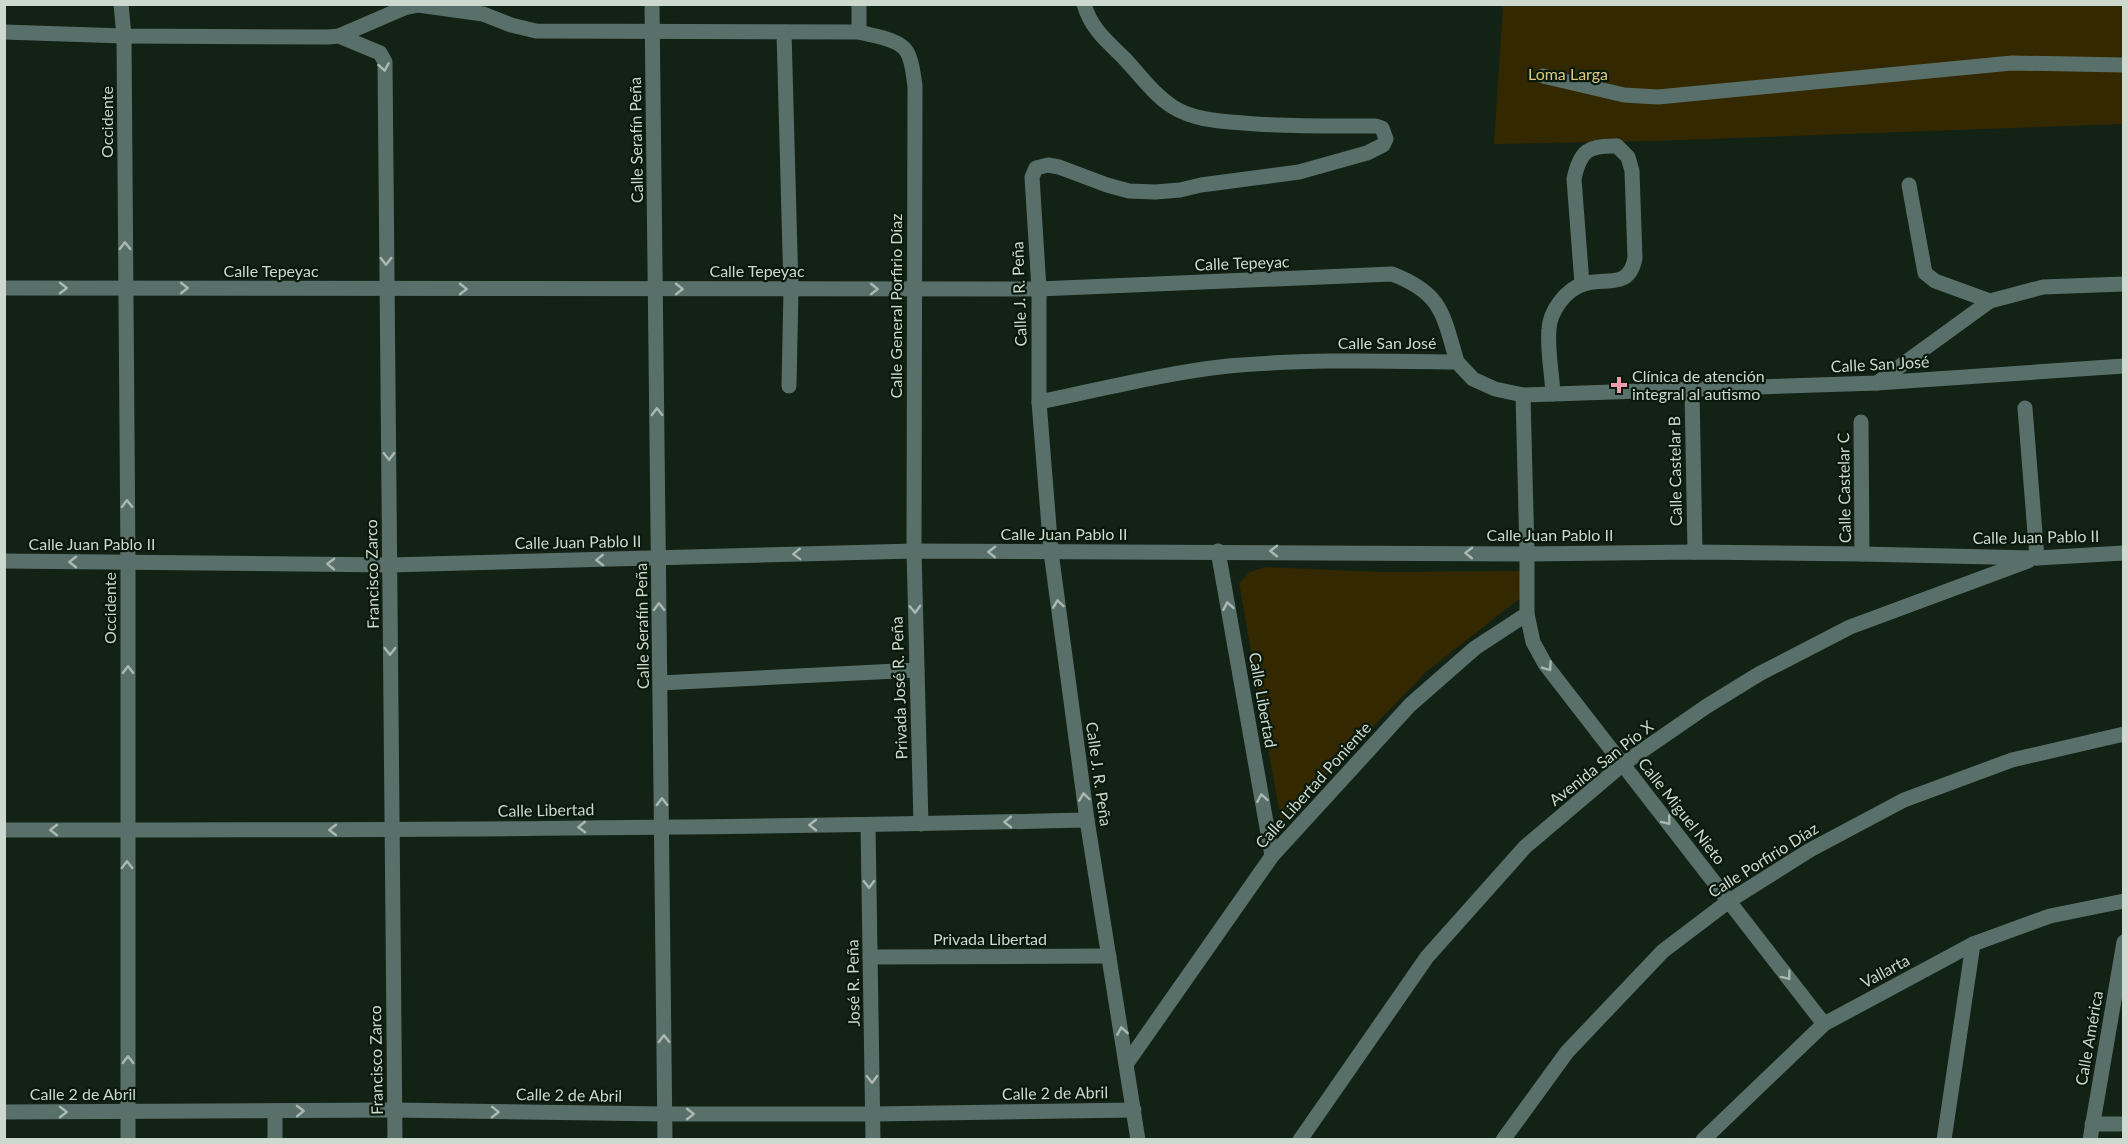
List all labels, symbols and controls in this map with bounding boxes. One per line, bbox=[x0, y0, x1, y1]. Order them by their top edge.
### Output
one-way arrow bbox=[377, 62, 389, 72]
park label: Loma Larga bbox=[1528, 64, 1608, 83]
street label: Calle Serafín Peña bbox=[625, 77, 646, 203]
street label: Occidente bbox=[97, 86, 116, 158]
street label: Calle General Porfirio Díaz bbox=[886, 214, 905, 398]
one-way arrow bbox=[119, 241, 131, 250]
street label: Calle J. R. Peña bbox=[1007, 241, 1030, 347]
street label: Calle Tepeyac bbox=[1194, 251, 1290, 274]
one-way arrow bbox=[380, 257, 392, 266]
street label: Calle Tepeyac bbox=[223, 261, 319, 280]
street label: Calle Tepeyac bbox=[709, 261, 805, 280]
one-way arrow bbox=[58, 282, 67, 294]
one-way arrow bbox=[179, 282, 188, 294]
one-way arrow bbox=[458, 283, 467, 295]
one-way arrow bbox=[674, 283, 683, 295]
one-way arrow bbox=[869, 283, 878, 295]
street label: Calle San José bbox=[1338, 333, 1436, 352]
street label: Calle San José bbox=[1830, 351, 1930, 376]
place label: Clínica de atención integral al autismo bbox=[1632, 366, 1765, 403]
marker: Clínica de atención integral al autismo bbox=[1610, 376, 1628, 394]
one-way arrow bbox=[651, 408, 664, 417]
street label: Calle Castelar B bbox=[1664, 416, 1685, 526]
street label: Calle Castelar C bbox=[1833, 432, 1854, 543]
one-way arrow bbox=[382, 452, 395, 461]
one-way arrow bbox=[121, 499, 134, 508]
street label: Francisco Zarco bbox=[361, 519, 382, 629]
street label: Calle Juan Pablo II bbox=[1001, 524, 1127, 543]
street label: Calle Juan Pablo II bbox=[1487, 525, 1613, 544]
street label: Calle Juan Pablo II bbox=[1972, 526, 2100, 547]
street label: Calle Juan Pablo II bbox=[514, 531, 642, 552]
street label: Calle Juan Pablo II bbox=[29, 534, 155, 553]
one-way arrow bbox=[988, 545, 997, 558]
one-way arrow bbox=[1269, 545, 1278, 557]
one-way arrow bbox=[1464, 547, 1473, 559]
one-way arrow bbox=[793, 548, 802, 560]
one-way arrow bbox=[596, 553, 605, 566]
one-way arrow bbox=[69, 556, 78, 568]
one-way arrow bbox=[327, 558, 336, 570]
street label: Calle Serafín Peña bbox=[631, 563, 652, 689]
street label: Occidente bbox=[100, 572, 119, 644]
one-way arrow bbox=[1052, 600, 1064, 609]
one-way arrow bbox=[1222, 602, 1235, 612]
one-way arrow bbox=[653, 603, 666, 612]
one-way arrow bbox=[909, 605, 922, 614]
street label: Privada José R. Peña bbox=[887, 616, 910, 760]
one-way arrow bbox=[384, 647, 397, 656]
street label: Calle Libertad bbox=[1246, 651, 1281, 749]
one-way arrow bbox=[1541, 661, 1552, 672]
one-way arrow bbox=[122, 666, 134, 675]
street label: Avenida San Pío X bbox=[1545, 716, 1657, 809]
street label: Calle Libertad Poniente bbox=[1251, 718, 1374, 852]
street label: Calle J. R. Peña bbox=[1083, 721, 1116, 827]
street label: Calle Miguel Nieto bbox=[1635, 754, 1730, 868]
one-way arrow bbox=[1078, 793, 1091, 802]
one-way arrow bbox=[1256, 794, 1269, 804]
one-way arrow bbox=[655, 798, 668, 807]
street label: Calle Libertad bbox=[497, 799, 594, 820]
one-way arrow bbox=[1660, 815, 1671, 826]
one-way arrow bbox=[1003, 816, 1012, 828]
street label: Calle Porfirio Díaz bbox=[1704, 818, 1821, 901]
one-way arrow bbox=[808, 819, 817, 832]
one-way arrow bbox=[578, 821, 587, 834]
one-way arrow bbox=[50, 824, 59, 836]
one-way arrow bbox=[329, 824, 338, 836]
one-way arrow bbox=[121, 861, 133, 870]
one-way arrow bbox=[863, 879, 875, 888]
street label: Privada Libertad bbox=[933, 929, 1047, 948]
street label: José R. Peña bbox=[842, 939, 863, 1027]
street label: Vallarta bbox=[1857, 950, 1912, 991]
one-way arrow bbox=[1779, 969, 1790, 980]
street label: Calle América bbox=[2071, 989, 2106, 1087]
street label: Francisco Zarco bbox=[365, 1005, 386, 1115]
one-way arrow bbox=[1116, 1027, 1128, 1036]
one-way arrow bbox=[658, 1035, 670, 1044]
one-way arrow bbox=[122, 1056, 134, 1065]
one-way arrow bbox=[866, 1074, 878, 1083]
street label: Calle 2 de Abril bbox=[1002, 1082, 1108, 1103]
street label: Calle 2 de Abril bbox=[30, 1084, 136, 1103]
street label: Calle 2 de Abril bbox=[516, 1084, 622, 1105]
one-way arrow bbox=[295, 1105, 304, 1117]
one-way arrow bbox=[58, 1106, 67, 1118]
one-way arrow bbox=[490, 1106, 499, 1118]
one-way arrow bbox=[685, 1108, 694, 1120]

